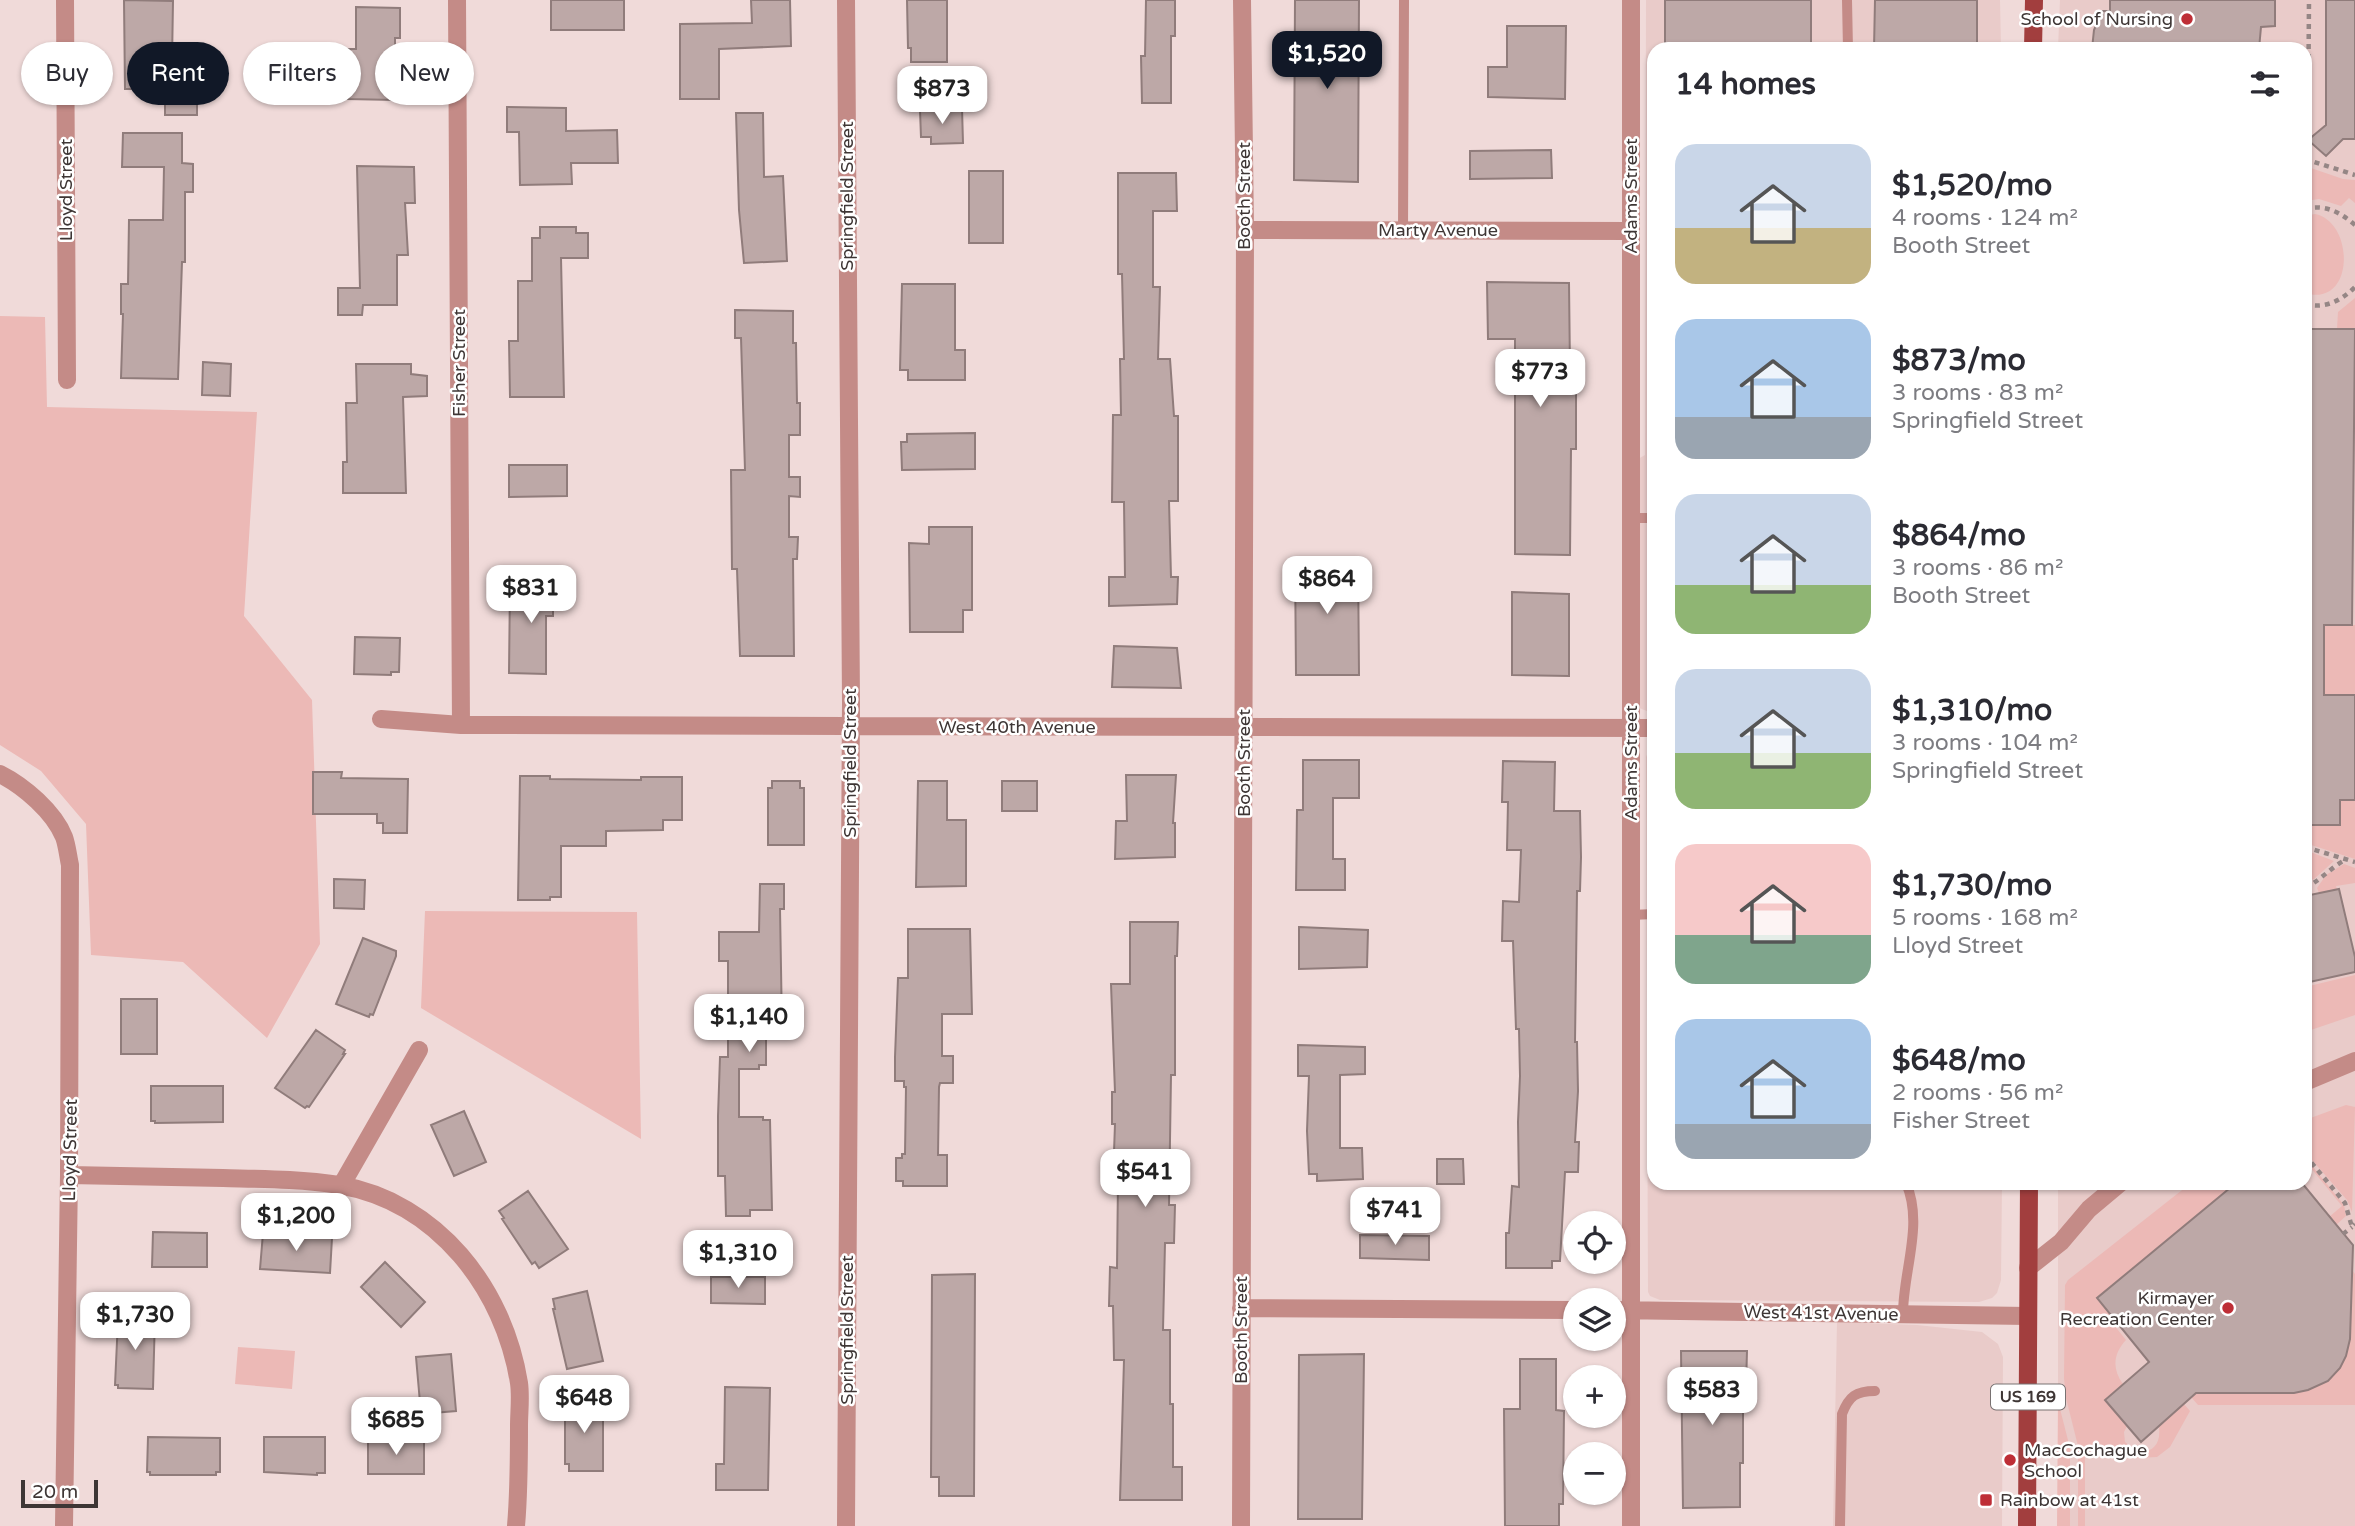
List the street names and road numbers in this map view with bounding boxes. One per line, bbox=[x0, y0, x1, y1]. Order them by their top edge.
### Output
street label: Springfield Street bbox=[836, 121, 858, 271]
street label: Adams Street bbox=[1620, 138, 1642, 254]
street label: Lloyd Street bbox=[55, 139, 77, 241]
street label: Booth Street bbox=[1233, 142, 1255, 250]
street label: Marty Avenue bbox=[1378, 219, 1498, 241]
street label: Fisher Street bbox=[448, 309, 470, 417]
street label: Springfield Street bbox=[839, 688, 861, 838]
street label: Adams Street bbox=[1620, 705, 1642, 821]
street label: Booth Street bbox=[1233, 709, 1255, 817]
street label: West 40th Avenue bbox=[938, 716, 1096, 738]
street label: Lloyd Street bbox=[58, 1098, 82, 1202]
street label: Springfield Street bbox=[836, 1255, 858, 1405]
street label: Booth Street bbox=[1230, 1276, 1252, 1384]
street label: West 41st Avenue bbox=[1743, 1301, 1899, 1325]
road number: US 169 bbox=[1991, 1385, 2065, 1410]

